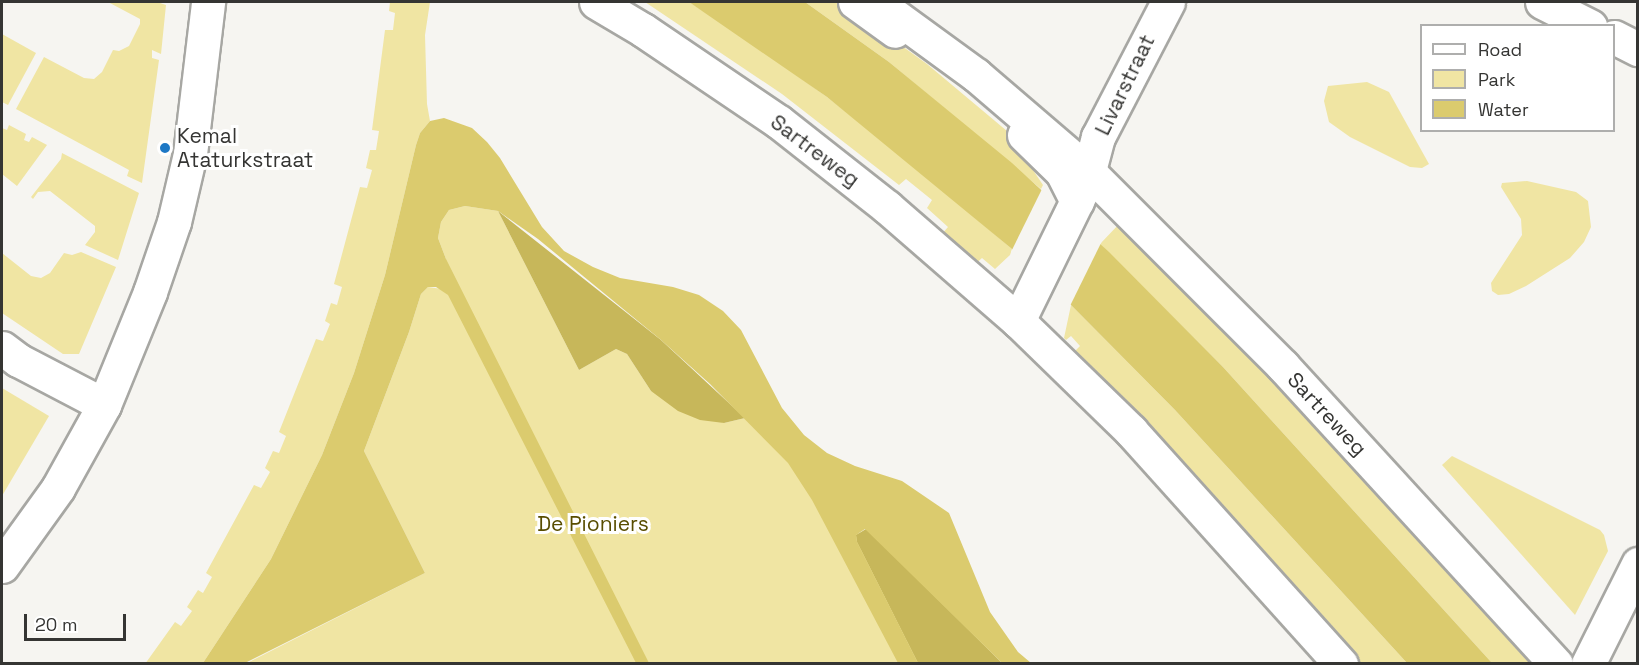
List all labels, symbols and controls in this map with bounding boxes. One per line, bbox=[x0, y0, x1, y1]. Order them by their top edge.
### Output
legend bbox=[1420, 24, 1615, 132]
street label: Livarstraat bbox=[1090, 31, 1160, 139]
text: Road bbox=[1478, 38, 1522, 61]
text: Park bbox=[1478, 68, 1515, 91]
text: Water bbox=[1478, 98, 1529, 121]
street label: Sartreweg bbox=[766, 109, 864, 193]
place label: Kemal Ataturkstraat bbox=[177, 123, 313, 173]
marker: Kemal Ataturkstraat bbox=[158, 141, 172, 155]
street label: Sartreweg bbox=[1282, 367, 1372, 461]
park label: De Pioniers bbox=[537, 511, 649, 537]
scale bar bbox=[27, 602, 129, 640]
text: 20 m bbox=[35, 613, 78, 636]

